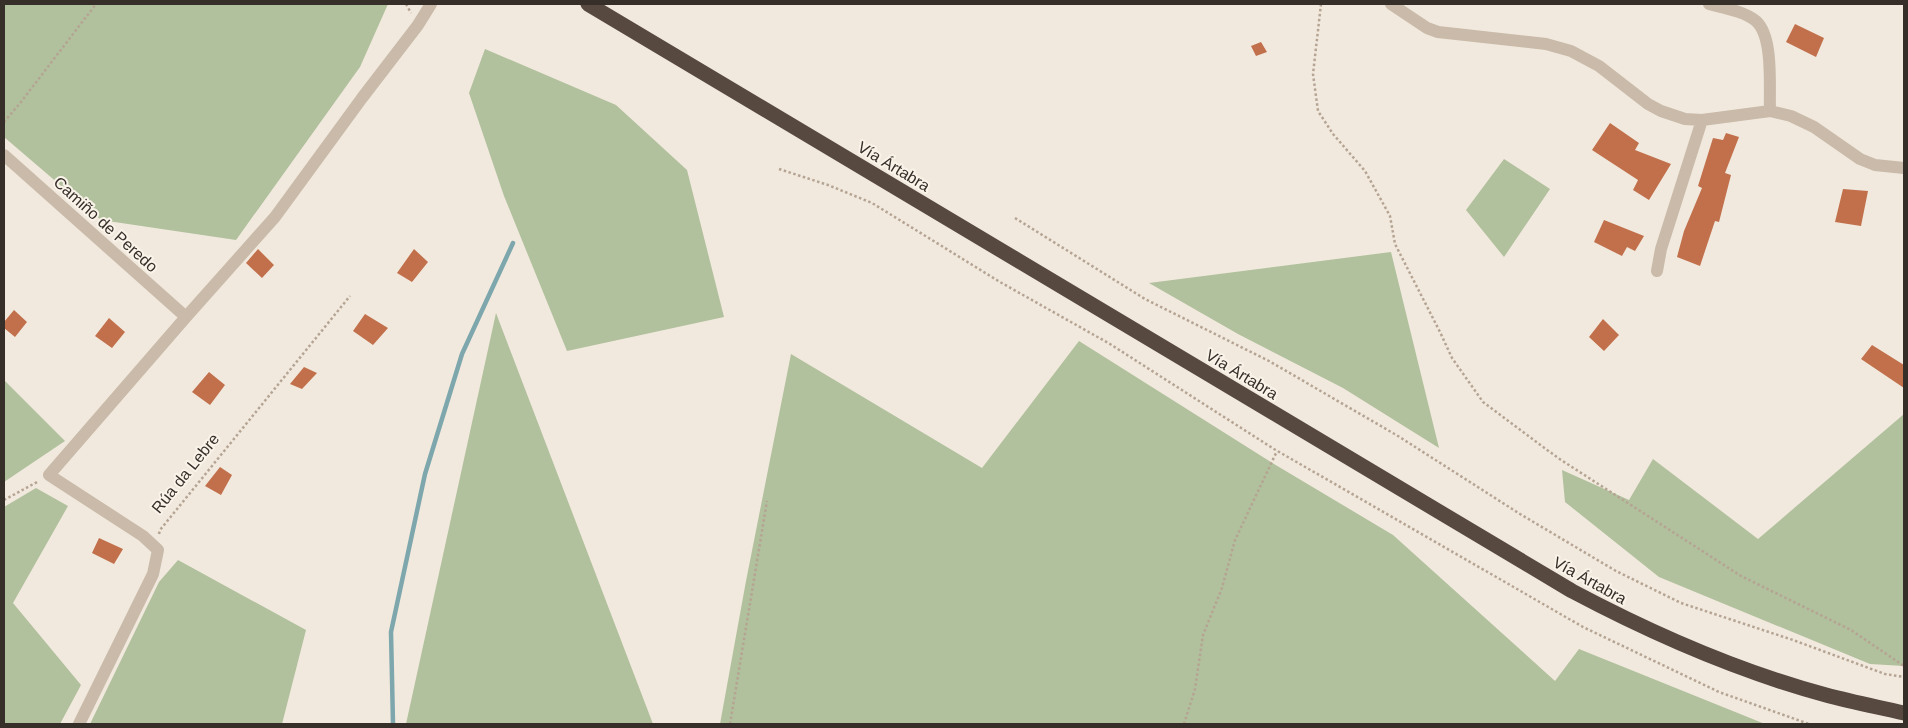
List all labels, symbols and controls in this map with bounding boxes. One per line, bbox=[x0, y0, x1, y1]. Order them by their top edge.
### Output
street label: Vía Ártabra bbox=[855, 137, 933, 195]
street label: Camiño de Peredo bbox=[50, 173, 161, 275]
street label: Vía Ártabra bbox=[1203, 345, 1281, 403]
street label: Rúa da Lebre bbox=[148, 430, 223, 516]
street label: Vía Ártabra bbox=[1550, 553, 1630, 608]

